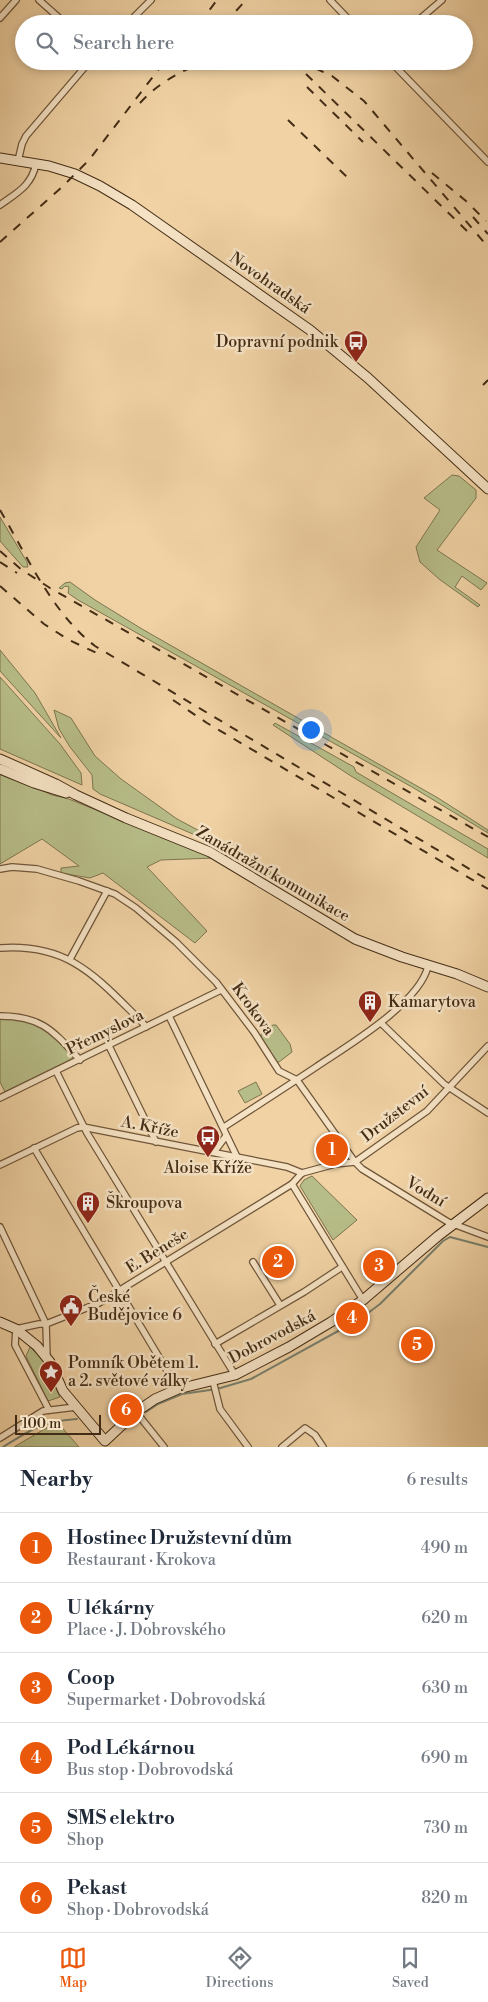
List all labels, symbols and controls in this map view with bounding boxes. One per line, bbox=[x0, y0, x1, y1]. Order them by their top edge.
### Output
search box bbox=[15, 15, 473, 70]
icon: search bbox=[33, 29, 61, 57]
text: Search here bbox=[73, 31, 174, 55]
street label: Novohradská bbox=[226, 248, 315, 319]
bus stop icon: Dopravní podnik bbox=[343, 329, 369, 363]
place label: Dopravní podnik bbox=[216, 332, 340, 352]
your location bbox=[298, 717, 324, 743]
street label: Zanádražní komunikace bbox=[193, 822, 353, 926]
street label: Krokova bbox=[227, 979, 279, 1040]
building icon: Kamarytova bbox=[357, 989, 383, 1023]
place label: Kamarytova bbox=[388, 992, 477, 1012]
street label: Přemyslova bbox=[63, 1004, 148, 1059]
street label: Družstevní bbox=[357, 1081, 433, 1147]
street label: A. Kříže bbox=[119, 1111, 181, 1142]
bus stop icon: Aloise Kříže bbox=[195, 1124, 221, 1158]
pin: 1 bbox=[316, 1131, 348, 1169]
place label: Aloise Kříže bbox=[163, 1158, 252, 1178]
street label: Vodní bbox=[402, 1172, 450, 1212]
building icon: Škroupova bbox=[75, 1190, 101, 1224]
place label: Škroupova bbox=[106, 1191, 183, 1213]
street label: E. Beneše bbox=[122, 1224, 192, 1278]
pin: 2 bbox=[262, 1243, 294, 1281]
pin: 3 bbox=[363, 1247, 395, 1285]
place label: České Budějovice 6 bbox=[87, 1285, 182, 1325]
public building icon: České Budějovice 6 bbox=[58, 1293, 84, 1327]
pin: 4 bbox=[336, 1299, 368, 1337]
street label: Dobrovodská bbox=[225, 1305, 320, 1368]
pin: 5 bbox=[401, 1326, 433, 1364]
place label: Pomník Obětem 1. a 2. světové války bbox=[68, 1353, 199, 1391]
place icon: Pomník Obětem 1. a 2. světové války bbox=[38, 1359, 64, 1393]
pin: 6 bbox=[110, 1391, 142, 1429]
scale bar bbox=[15, 1412, 101, 1435]
text: 100 m bbox=[22, 1415, 61, 1433]
text: Nearby bbox=[20, 1467, 93, 1493]
text: 6 results bbox=[407, 1470, 468, 1490]
text: Hostinec Družstevní dům bbox=[67, 1526, 292, 1550]
text: 1 bbox=[32, 1538, 40, 1558]
text: 490 m bbox=[421, 1538, 468, 1558]
text: Restaurant · Krokova bbox=[67, 1550, 216, 1570]
text: U lékárny bbox=[67, 1596, 154, 1620]
text: 2 bbox=[31, 1608, 41, 1628]
text: 620 m bbox=[421, 1608, 468, 1628]
text: Place · J. Dobrovského bbox=[67, 1620, 226, 1640]
text: Coop bbox=[67, 1666, 115, 1690]
text: 3 bbox=[31, 1678, 41, 1698]
text: 630 m bbox=[422, 1678, 468, 1698]
text: Supermarket · Dobrovodská bbox=[67, 1690, 265, 1710]
text: Pod Lékárnou bbox=[67, 1736, 195, 1760]
text: 4 bbox=[31, 1748, 41, 1768]
text: 690 m bbox=[421, 1748, 468, 1768]
text: Bus stop · Dobrovodská bbox=[67, 1760, 233, 1780]
text: SMS elektro bbox=[67, 1806, 175, 1830]
text: 5 bbox=[31, 1818, 41, 1838]
text: 730 m bbox=[423, 1818, 468, 1838]
text: Shop bbox=[67, 1830, 104, 1850]
text: Pekast bbox=[67, 1876, 127, 1900]
text: 6 bbox=[31, 1888, 41, 1908]
text: 820 m bbox=[421, 1888, 468, 1908]
text: Shop · Dobrovodská bbox=[67, 1900, 209, 1920]
tab: Map bbox=[59, 1944, 87, 1992]
tab: Directions bbox=[206, 1944, 273, 1992]
tab: Saved bbox=[392, 1944, 429, 1992]

